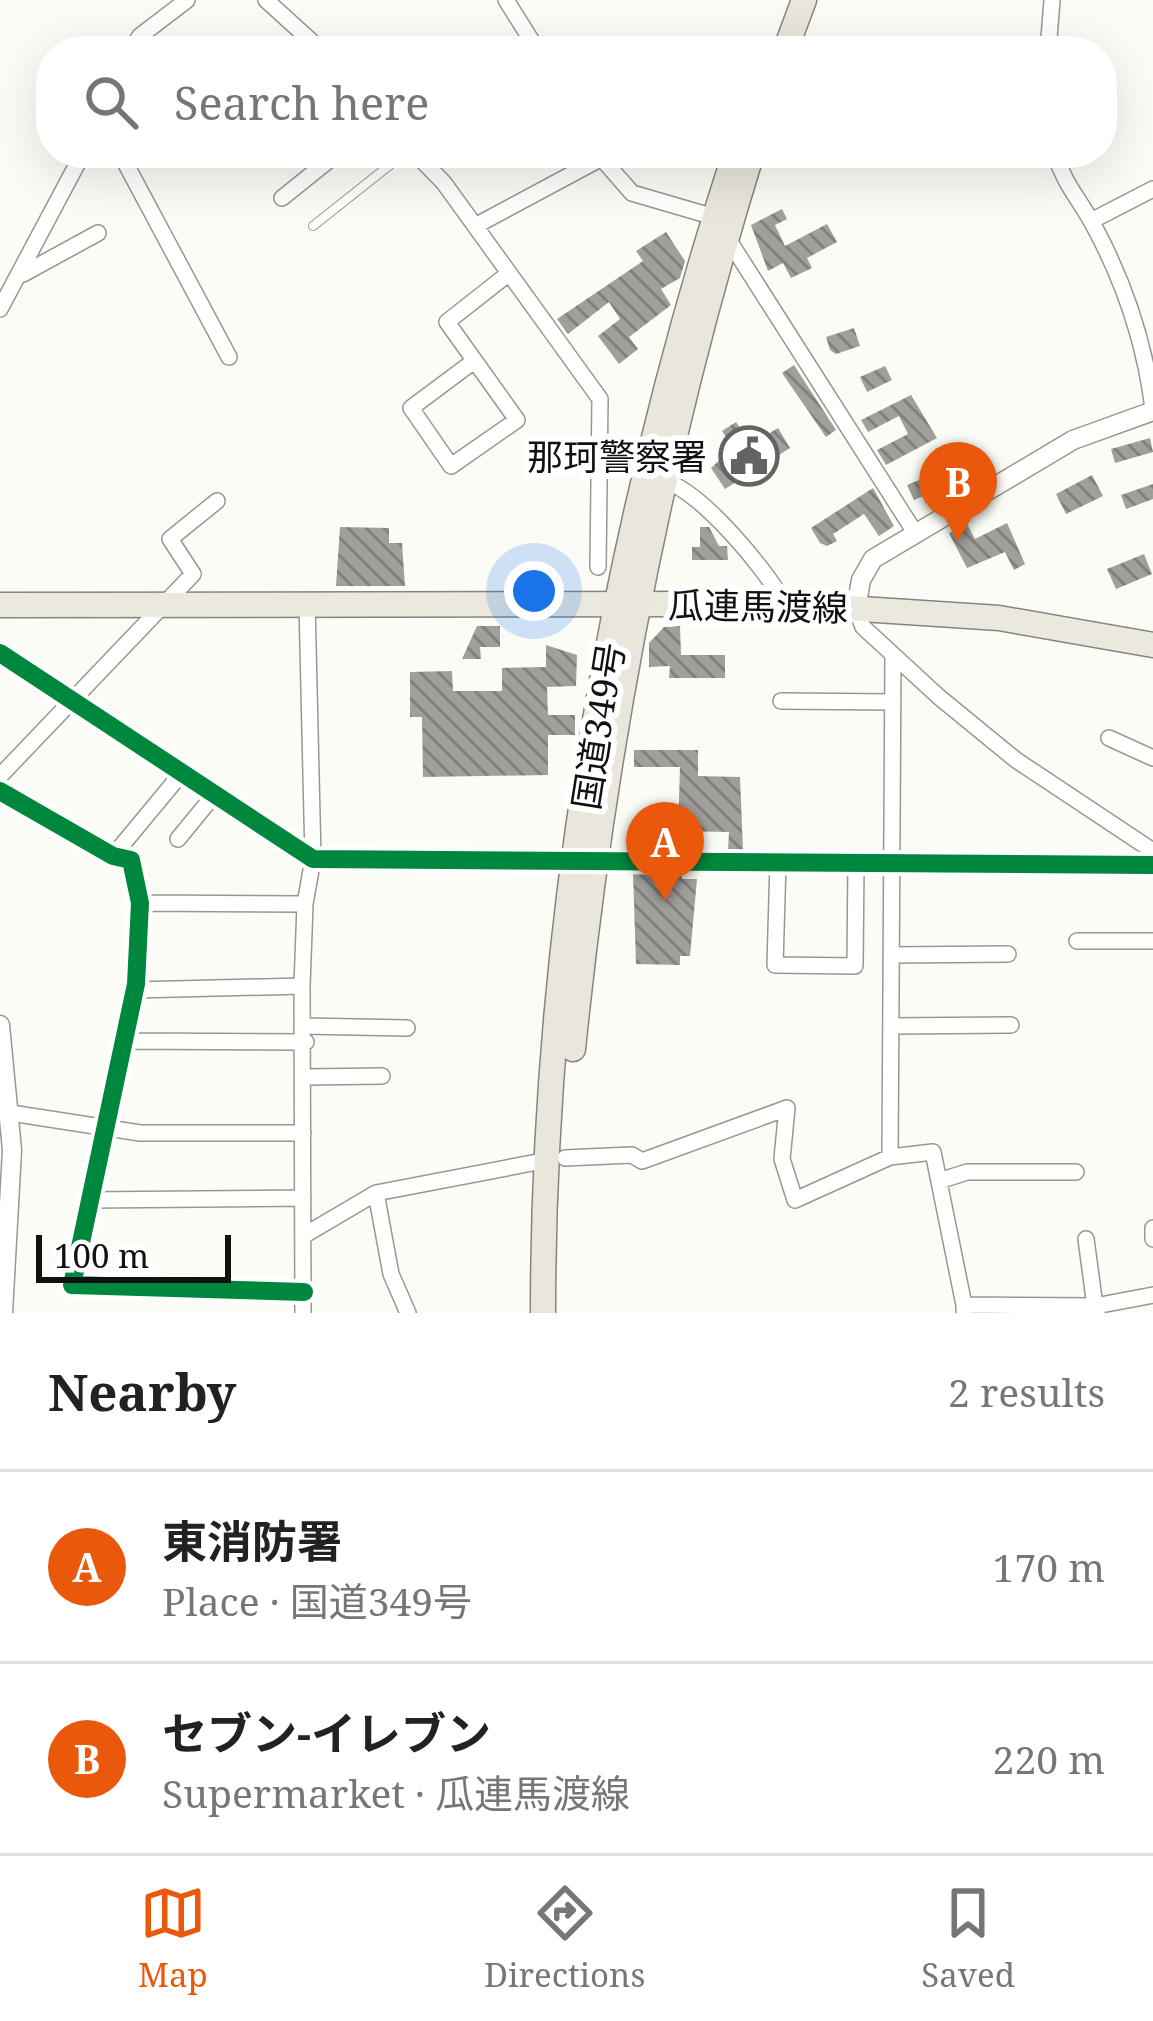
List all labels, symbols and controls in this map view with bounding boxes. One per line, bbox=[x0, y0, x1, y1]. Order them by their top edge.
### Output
search box bbox=[36, 36, 1117, 168]
icon: search bbox=[78, 69, 144, 135]
text: Search here bbox=[174, 72, 429, 133]
public building icon: 那珂警察署 bbox=[718, 425, 780, 487]
place label: 那珂警察署 bbox=[527, 432, 707, 481]
pin: B bbox=[919, 442, 997, 541]
your location bbox=[504, 561, 564, 621]
street label: 瓜連馬渡線 bbox=[668, 580, 848, 632]
street label: 国道349号 bbox=[561, 639, 635, 813]
pin: A bbox=[626, 802, 704, 901]
scale bar bbox=[36, 1229, 231, 1282]
text: 100 m bbox=[54, 1233, 149, 1278]
text: Nearby bbox=[48, 1356, 236, 1426]
text: 2 results bbox=[948, 1365, 1105, 1418]
text: 東消防署 bbox=[162, 1510, 342, 1571]
text: A bbox=[72, 1540, 102, 1593]
text: 170 m bbox=[993, 1540, 1105, 1593]
text: Place · 国道349号 bbox=[162, 1574, 472, 1627]
text: セブン-イレブン bbox=[162, 1702, 491, 1763]
text: B bbox=[74, 1732, 100, 1785]
text: 220 m bbox=[993, 1732, 1105, 1785]
text: Supermarket · 瓜連馬渡線 bbox=[162, 1766, 630, 1819]
tab: Map bbox=[138, 1880, 208, 1997]
tab: Directions bbox=[484, 1880, 645, 1997]
tab: Saved bbox=[921, 1880, 1015, 1997]

